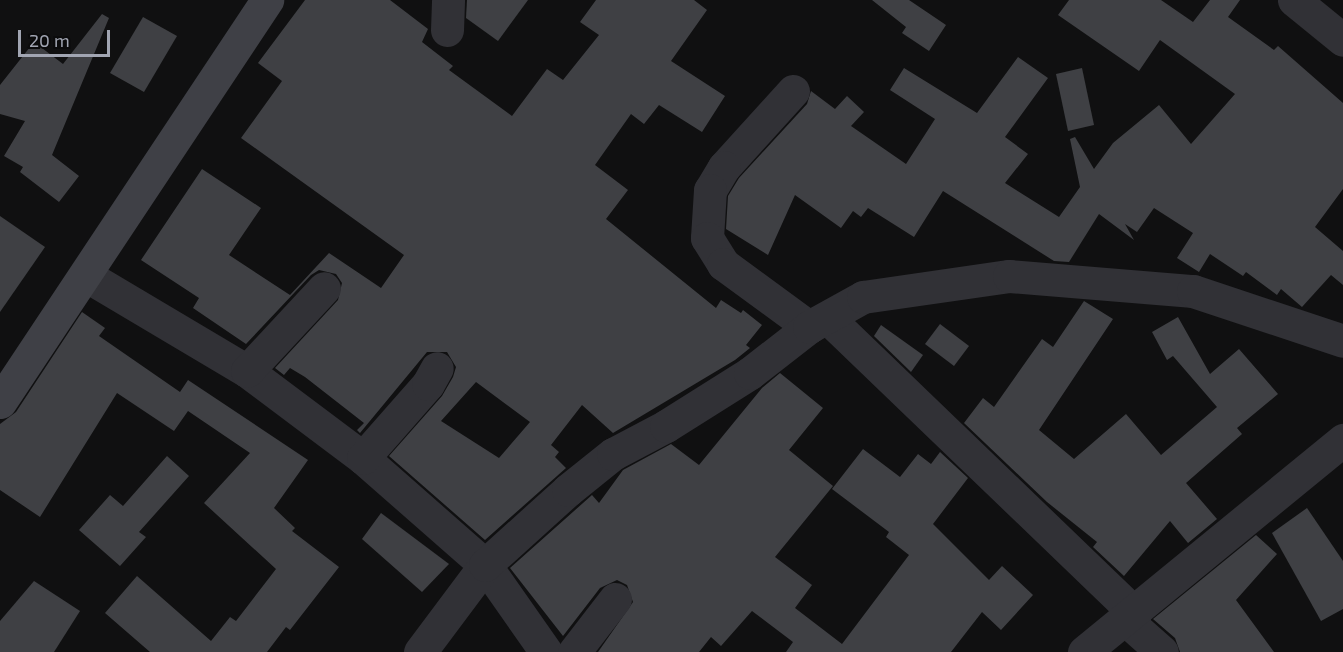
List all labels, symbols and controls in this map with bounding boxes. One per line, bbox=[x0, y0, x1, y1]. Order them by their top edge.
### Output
scale bar bbox=[21, 18, 112, 56]
text: 20 m bbox=[29, 29, 70, 51]

